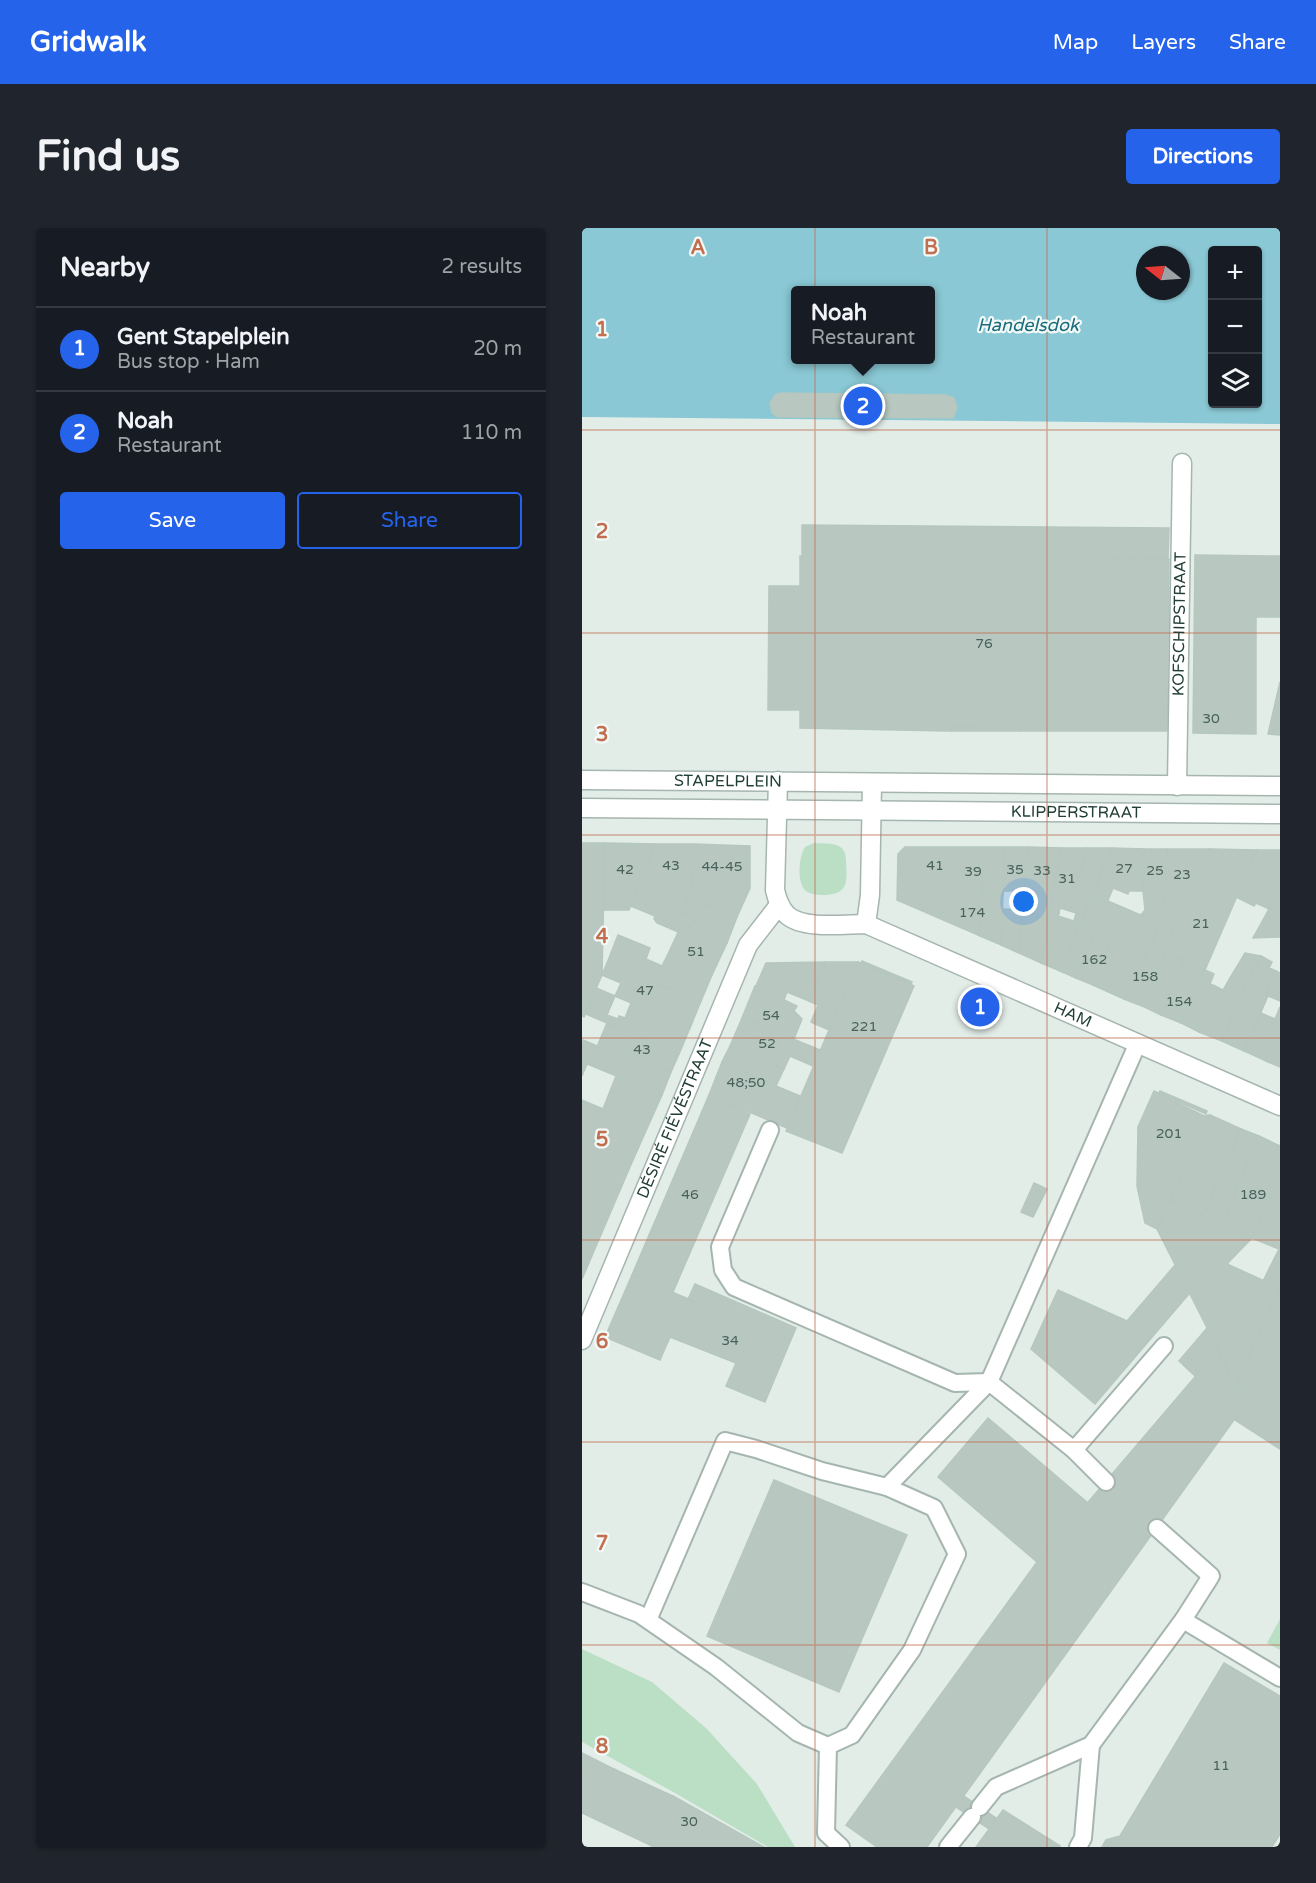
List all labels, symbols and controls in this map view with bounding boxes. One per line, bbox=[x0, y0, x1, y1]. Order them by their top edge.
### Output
text: Gridwalk bbox=[30, 25, 147, 59]
text: Map bbox=[1053, 30, 1098, 55]
text: Layers bbox=[1131, 30, 1196, 55]
text: Share bbox=[1229, 30, 1286, 55]
button: Directions bbox=[1126, 129, 1280, 184]
text: Find us bbox=[36, 131, 180, 182]
text: A bbox=[691, 236, 706, 260]
text: B bbox=[924, 236, 938, 260]
north arrow bbox=[1136, 246, 1190, 300]
map controls bbox=[1208, 246, 1262, 408]
button: + bbox=[1208, 246, 1262, 300]
text: Nearby bbox=[60, 252, 150, 283]
text: 2 results bbox=[442, 255, 522, 279]
popup bbox=[791, 286, 935, 364]
text: Noah bbox=[811, 300, 867, 326]
button: − bbox=[1208, 300, 1262, 354]
water label: Handelsdok bbox=[977, 314, 1080, 336]
text: 1 bbox=[596, 318, 608, 342]
text: Gent Stapelplein bbox=[117, 324, 290, 350]
text: Restaurant bbox=[811, 326, 915, 350]
text: 1 bbox=[73, 337, 86, 361]
text: 20 m bbox=[473, 337, 522, 361]
text: Bus stop · Ham bbox=[117, 350, 260, 374]
button: layers bbox=[1208, 354, 1262, 408]
pin: 2 bbox=[844, 384, 882, 429]
text: Noah bbox=[117, 408, 174, 434]
text: 2 bbox=[73, 421, 86, 445]
text: 110 m bbox=[461, 421, 522, 445]
text: Restaurant bbox=[117, 434, 222, 458]
button: Save bbox=[60, 492, 285, 549]
button: Share bbox=[297, 492, 522, 549]
text: 2 bbox=[596, 520, 608, 544]
street label: KOFSCHIPSTRAAT bbox=[1168, 552, 1191, 696]
house number: 76 bbox=[975, 635, 993, 652]
house number: 30 bbox=[1202, 710, 1220, 727]
text: 3 bbox=[596, 723, 608, 747]
street label: STAPELPLEIN bbox=[674, 771, 782, 792]
street label: KLIPPERSTRAAT bbox=[1011, 802, 1142, 823]
house number: 43 bbox=[662, 857, 680, 874]
house number: 41 bbox=[926, 857, 944, 874]
house number: 44-45 bbox=[701, 858, 743, 875]
house number: 27 bbox=[1115, 860, 1133, 877]
house number: 42 bbox=[616, 861, 634, 878]
house number: 35 bbox=[1006, 861, 1024, 878]
house number: 33 bbox=[1033, 862, 1051, 879]
house number: 25 bbox=[1146, 862, 1164, 879]
house number: 39 bbox=[964, 863, 982, 880]
house number: 23 bbox=[1173, 866, 1191, 883]
house number: 31 bbox=[1058, 870, 1076, 887]
your location bbox=[1009, 887, 1038, 916]
house number: 174 bbox=[959, 904, 985, 921]
house number: 21 bbox=[1192, 915, 1210, 932]
text: 4 bbox=[596, 925, 609, 949]
house number: 51 bbox=[687, 943, 705, 960]
house number: 162 bbox=[1081, 951, 1107, 968]
house number: 158 bbox=[1132, 968, 1158, 985]
house number: 47 bbox=[636, 982, 654, 999]
pin: 1 bbox=[960, 984, 1000, 1030]
house number: 154 bbox=[1166, 993, 1192, 1010]
street label: HAM bbox=[1051, 998, 1095, 1032]
house number: 54 bbox=[762, 1007, 780, 1024]
house number: 221 bbox=[851, 1018, 877, 1035]
house number: 52 bbox=[758, 1035, 776, 1052]
street label: DÉSIRÉ FIÉVÉSTRAAT bbox=[633, 1036, 717, 1201]
house number: 43 bbox=[633, 1041, 651, 1058]
house number: 48;50 bbox=[727, 1074, 766, 1091]
house number: 201 bbox=[1156, 1125, 1182, 1142]
text: 5 bbox=[596, 1128, 608, 1152]
house number: 46 bbox=[681, 1186, 699, 1203]
house number: 189 bbox=[1240, 1186, 1266, 1203]
text: 6 bbox=[596, 1330, 608, 1354]
house number: 34 bbox=[721, 1332, 739, 1349]
text: 7 bbox=[596, 1532, 608, 1556]
text: 8 bbox=[596, 1735, 608, 1759]
house number: 11 bbox=[1212, 1757, 1230, 1774]
house number: 30 bbox=[680, 1813, 698, 1830]

